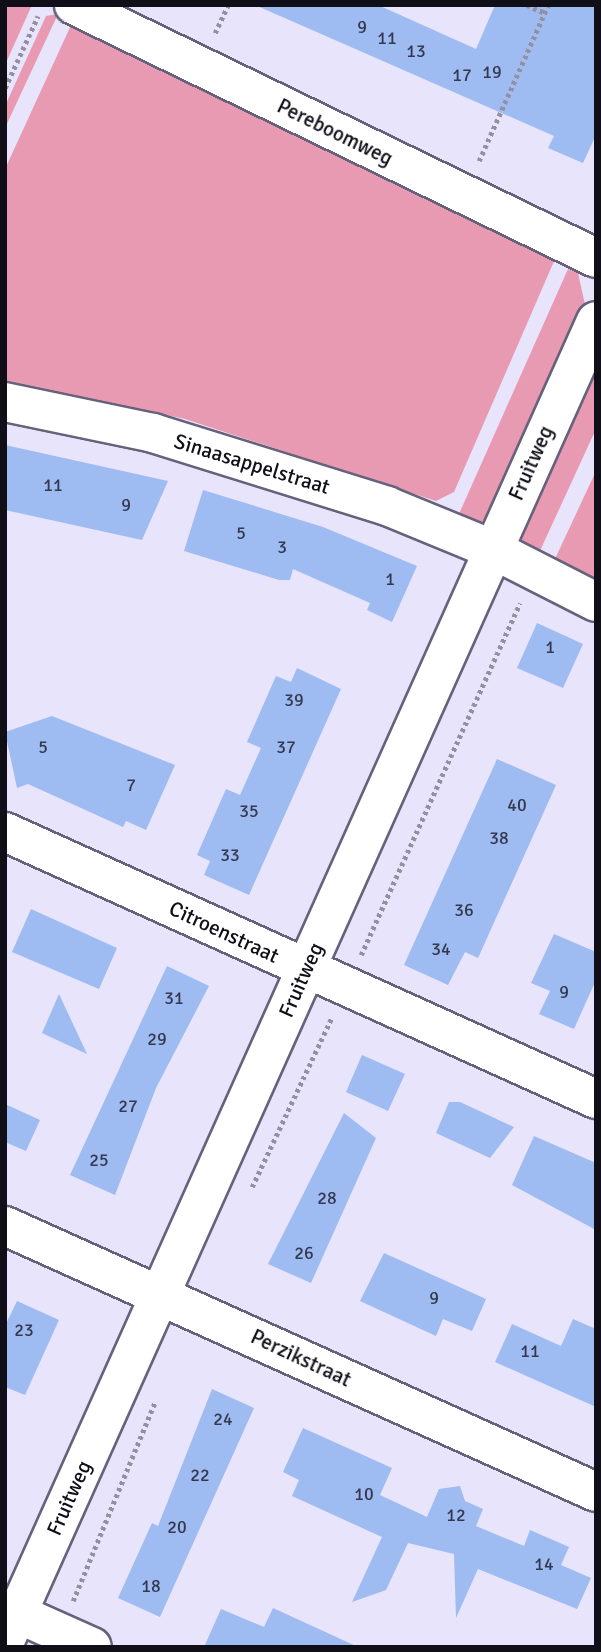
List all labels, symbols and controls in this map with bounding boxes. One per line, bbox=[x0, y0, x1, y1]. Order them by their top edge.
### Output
house number: 9 bbox=[357, 16, 367, 38]
house number: 11 bbox=[377, 27, 397, 49]
house number: 13 bbox=[406, 40, 426, 62]
house number: 19 bbox=[482, 61, 502, 83]
house number: 17 bbox=[452, 64, 472, 86]
street label: Pereboomweg bbox=[273, 93, 397, 171]
street label: Fruitweg bbox=[503, 422, 559, 504]
street label: Sinaasappelstraat bbox=[171, 428, 333, 500]
house number: 11 bbox=[43, 474, 63, 496]
house number: 9 bbox=[121, 494, 131, 516]
house number: 5 bbox=[236, 522, 246, 544]
house number: 3 bbox=[277, 536, 287, 558]
house number: 1 bbox=[385, 568, 395, 590]
house number: 1 bbox=[545, 636, 555, 658]
house number: 39 bbox=[284, 689, 304, 711]
house number: 5 bbox=[38, 736, 48, 758]
house number: 37 bbox=[276, 736, 296, 758]
house number: 7 bbox=[126, 774, 136, 796]
house number: 40 bbox=[507, 794, 527, 816]
house number: 35 bbox=[239, 800, 259, 822]
house number: 38 bbox=[489, 827, 509, 849]
house number: 33 bbox=[220, 844, 240, 866]
street label: Citroenstraat bbox=[165, 896, 283, 968]
house number: 36 bbox=[454, 899, 474, 921]
house number: 34 bbox=[431, 938, 451, 960]
street label: Fruitweg bbox=[273, 939, 329, 1021]
house number: 9 bbox=[559, 981, 569, 1003]
house number: 31 bbox=[164, 987, 184, 1009]
house number: 29 bbox=[147, 1028, 167, 1050]
house number: 27 bbox=[118, 1095, 138, 1117]
house number: 25 bbox=[89, 1149, 109, 1171]
house number: 28 bbox=[317, 1187, 337, 1209]
house number: 26 bbox=[294, 1242, 314, 1264]
house number: 9 bbox=[429, 1287, 439, 1309]
house number: 23 bbox=[14, 1319, 34, 1341]
street label: Perzikstraat bbox=[247, 1324, 355, 1392]
house number: 11 bbox=[520, 1340, 540, 1362]
house number: 24 bbox=[213, 1408, 233, 1430]
street label: Fruitweg bbox=[41, 1457, 97, 1539]
house number: 22 bbox=[190, 1464, 210, 1486]
house number: 10 bbox=[354, 1483, 374, 1505]
house number: 12 bbox=[446, 1504, 466, 1526]
house number: 20 bbox=[167, 1516, 187, 1538]
house number: 14 bbox=[534, 1553, 554, 1575]
house number: 18 bbox=[141, 1575, 161, 1597]

